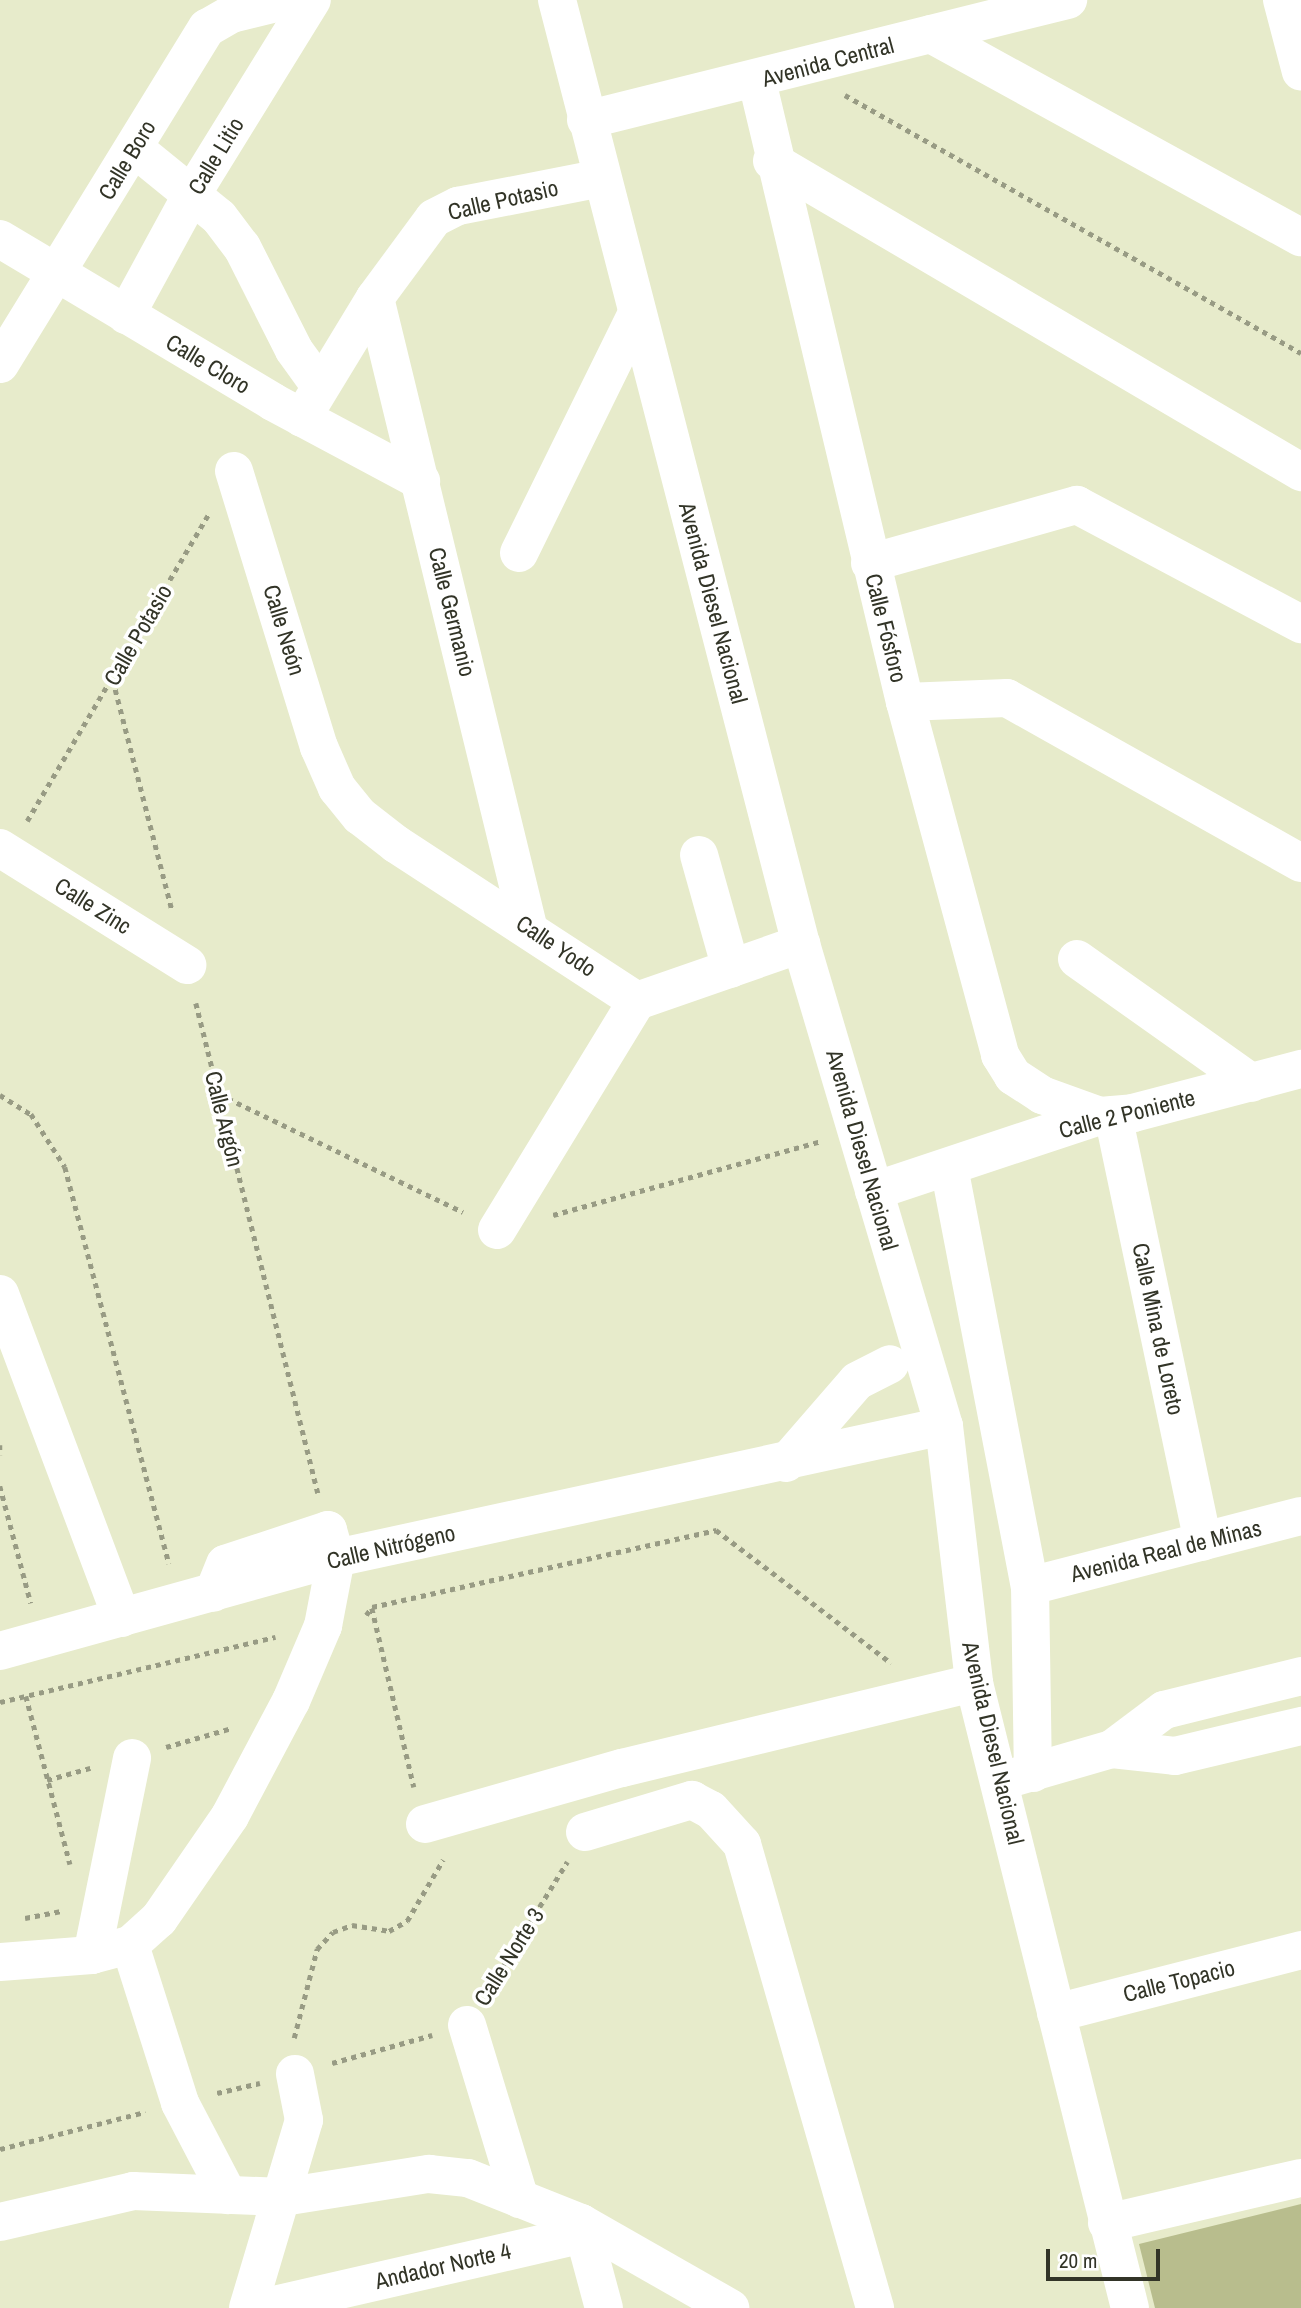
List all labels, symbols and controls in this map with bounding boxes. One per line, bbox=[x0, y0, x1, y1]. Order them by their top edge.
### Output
street label: Avenida Central bbox=[759, 31, 897, 93]
street label: Calle Litio bbox=[182, 112, 250, 200]
street label: Calle Boro bbox=[92, 115, 162, 205]
street label: Calle Potasio bbox=[445, 174, 561, 226]
street label: Calle Cloro bbox=[161, 328, 255, 400]
street label: Avenida Diesel Nacional bbox=[673, 499, 753, 707]
street label: Calle Germanio bbox=[423, 545, 481, 679]
street label: Calle Fósforo bbox=[859, 571, 913, 685]
street label: Calle Potasio bbox=[98, 580, 178, 690]
street label: Calle Neón bbox=[257, 581, 311, 679]
street label: Calle Zinc bbox=[50, 872, 136, 940]
street label: Calle Yodo bbox=[511, 909, 601, 983]
street label: Avenida Diesel Nacional bbox=[820, 1047, 904, 1253]
street label: Calle Argón bbox=[199, 1068, 249, 1170]
street label: Calle 2 Poniente bbox=[1056, 1084, 1198, 1144]
street label: Calle Mina de Loreto bbox=[1126, 1241, 1190, 1417]
street label: Avenida Real de Minas bbox=[1068, 1514, 1264, 1588]
street label: Calle Nitrógeno bbox=[324, 1519, 458, 1575]
street label: Avenida Diesel Nacional bbox=[956, 1639, 1030, 1847]
street label: Calle Norte 3 bbox=[468, 1903, 550, 2011]
street label: Calle Topacio bbox=[1120, 1954, 1238, 2008]
scale bar bbox=[1049, 2234, 1163, 2278]
street label: Andador Norte 4 bbox=[372, 2237, 514, 2295]
text: 20 m bbox=[1059, 2246, 1097, 2275]

